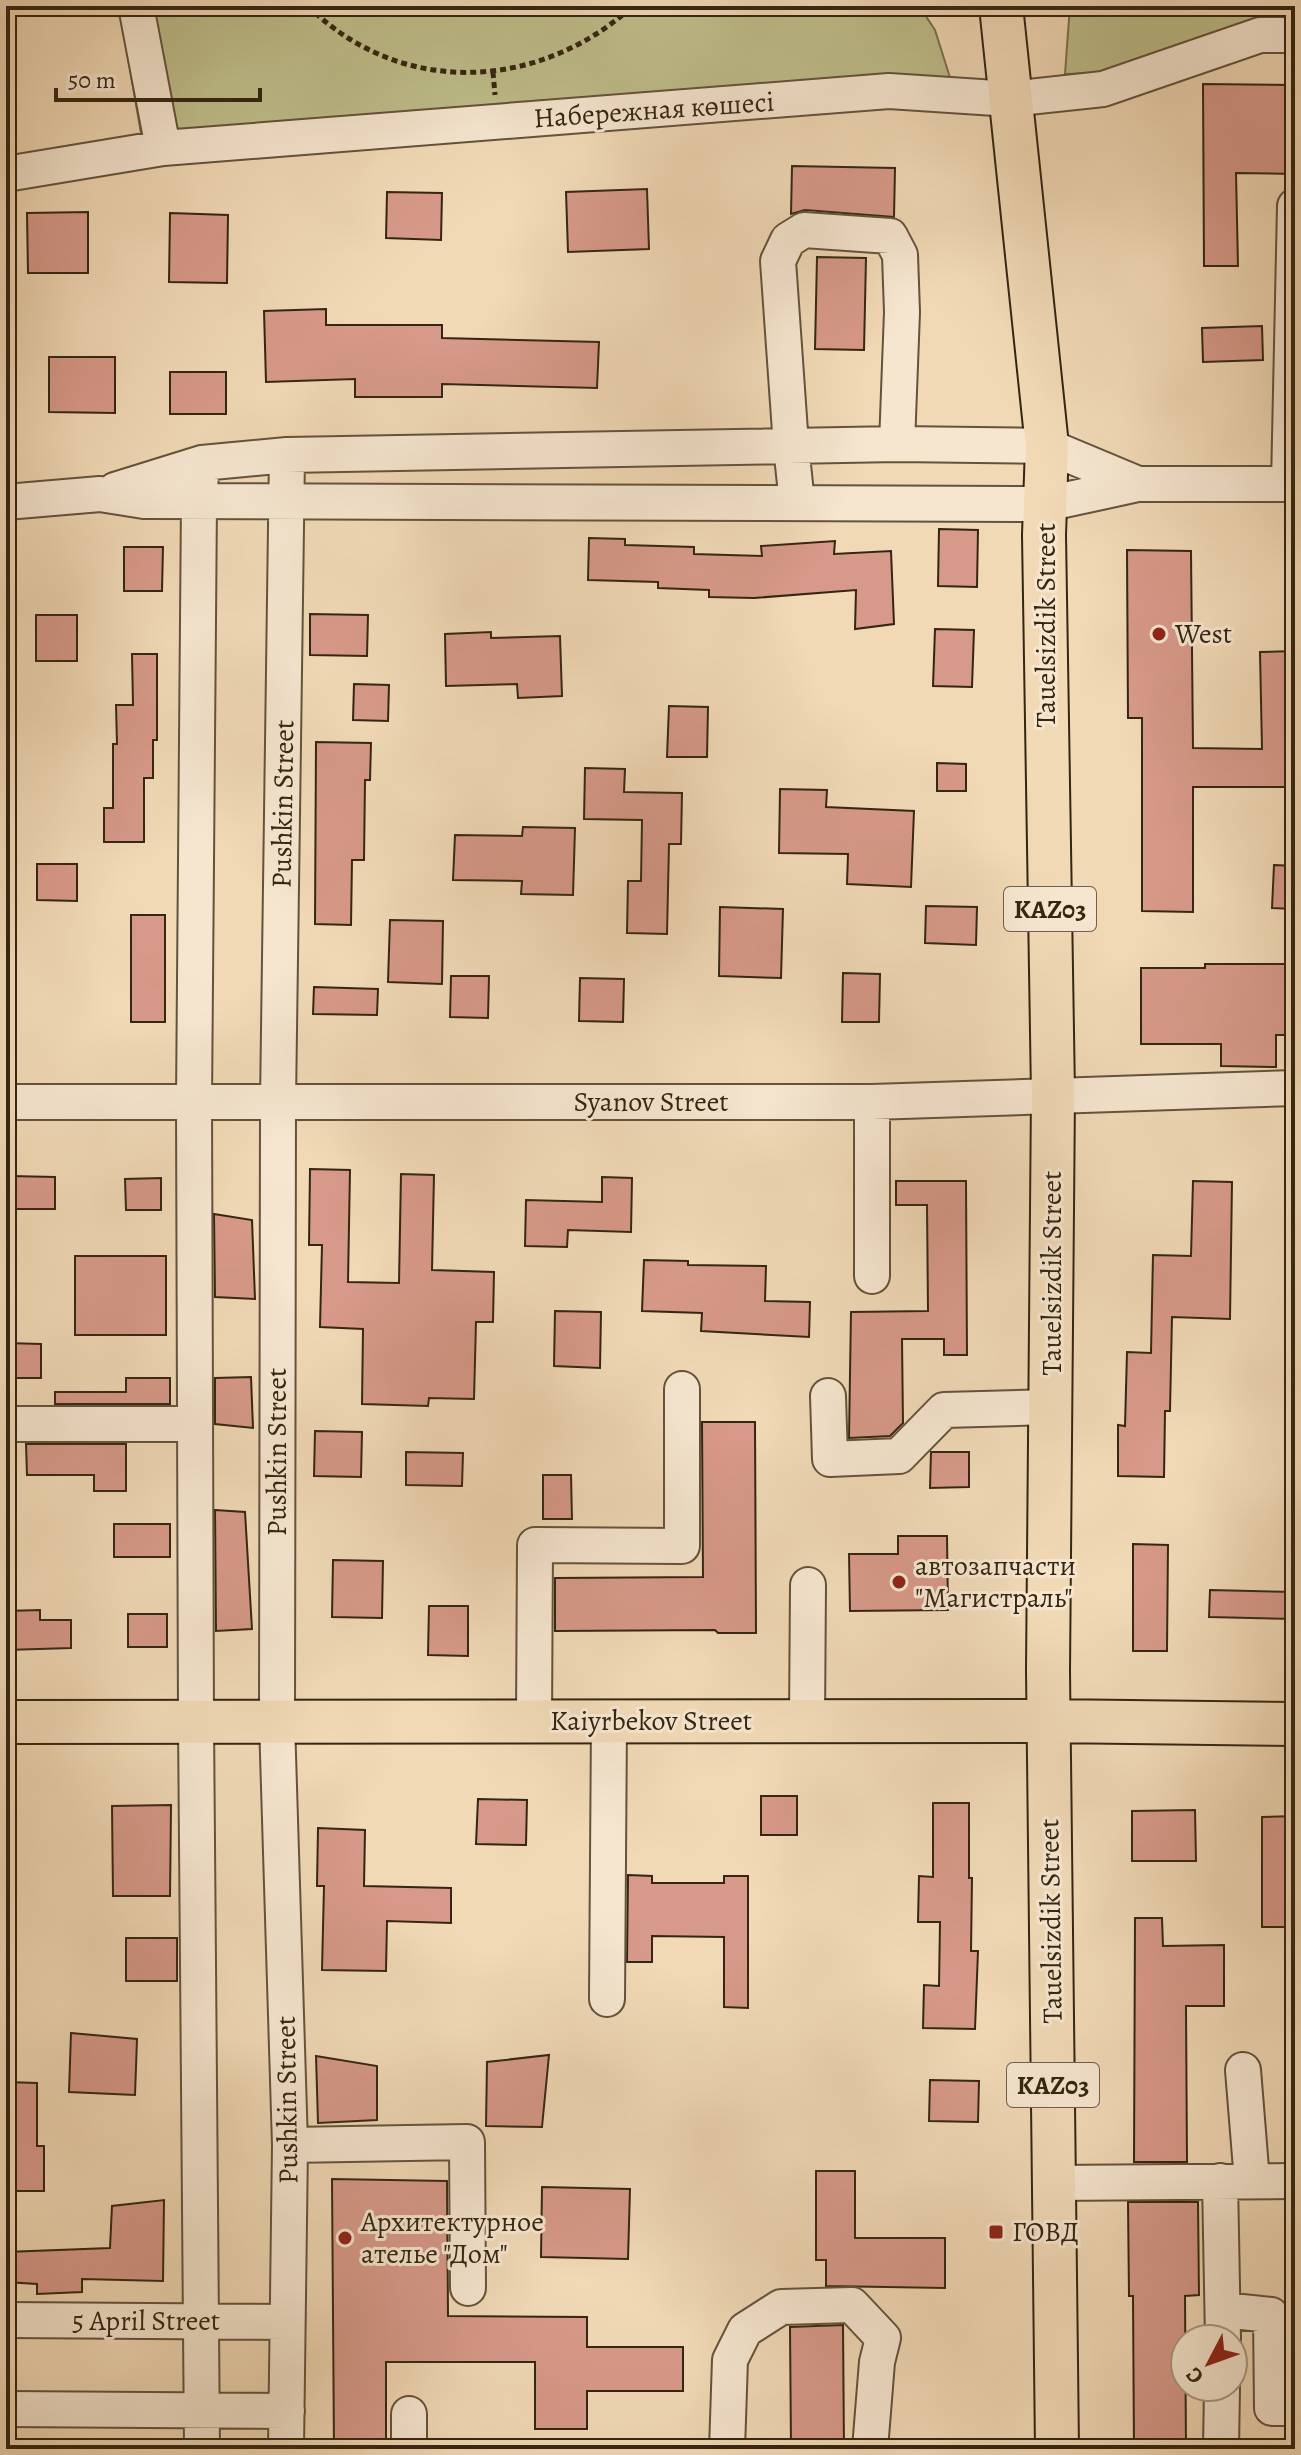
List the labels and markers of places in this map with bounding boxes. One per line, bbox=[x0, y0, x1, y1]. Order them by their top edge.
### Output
place label: West bbox=[1174, 615, 1232, 653]
marker: West bbox=[1150, 625, 1168, 643]
place label: автозапчасти "Магистраль" bbox=[915, 1547, 1076, 1617]
marker: автозапчасти "Магистраль" bbox=[890, 1573, 908, 1591]
place label: Архитектурное ателье "Дом" bbox=[360, 2203, 544, 2273]
place label: ГОВД bbox=[1012, 2213, 1079, 2251]
marker: ГОВД bbox=[987, 2223, 1005, 2241]
marker: Архитектурное ателье "Дом" bbox=[336, 2229, 354, 2247]

